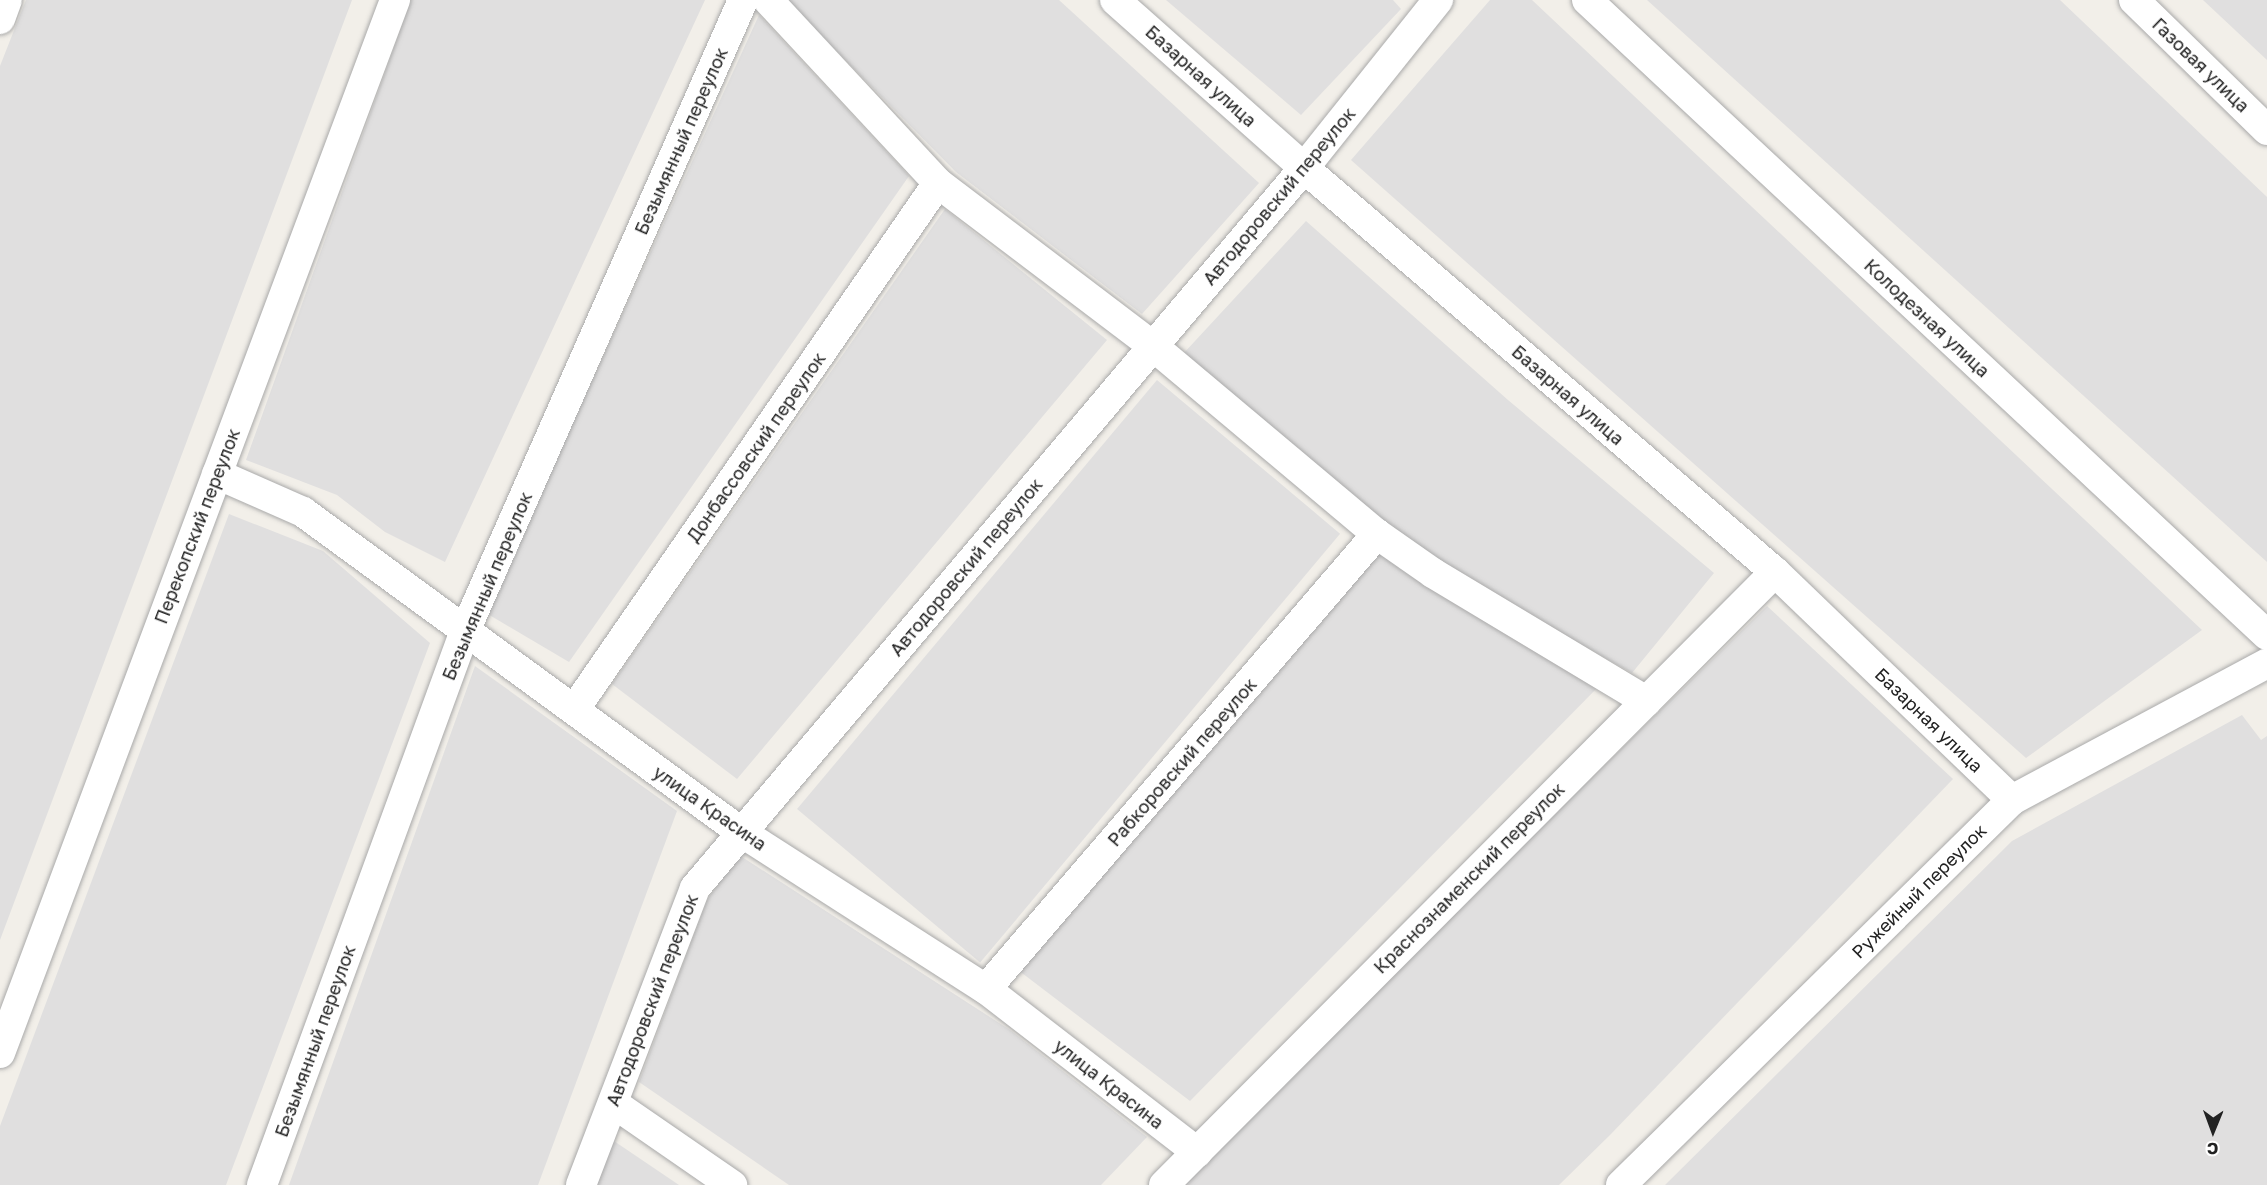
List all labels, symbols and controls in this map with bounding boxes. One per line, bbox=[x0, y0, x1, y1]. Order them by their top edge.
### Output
street label: Газовая улица bbox=[2148, 13, 2254, 117]
street label: Базарная улица bbox=[1141, 21, 1261, 131]
street label: Безымянный переулок bbox=[630, 44, 732, 238]
street label: Автодоровский переулок bbox=[1198, 103, 1360, 289]
street label: Колодезная улица bbox=[1860, 254, 1994, 382]
street label: Базарная улица bbox=[1508, 340, 1628, 450]
street label: Донбассовский переулок bbox=[682, 348, 830, 546]
street label: Перекопский переулок bbox=[150, 425, 244, 627]
street label: Автодоровский переулок bbox=[885, 474, 1047, 660]
street label: Безымянный переулок bbox=[437, 489, 537, 683]
street label: Базарная улица bbox=[1871, 663, 1987, 777]
street label: Рабкоровский переулок bbox=[1103, 673, 1261, 851]
street label: улица Красина bbox=[649, 761, 771, 855]
street label: Краснознаменский переулок bbox=[1369, 778, 1569, 978]
street label: Ружейный переулок bbox=[1847, 819, 1991, 963]
street label: Автодоровский переулок bbox=[602, 891, 702, 1109]
street label: Безымянный переулок bbox=[270, 942, 360, 1140]
street label: улица Красина bbox=[1050, 1035, 1168, 1133]
north arrow bbox=[2183, 1101, 2243, 1161]
text: С bbox=[2207, 1139, 2219, 1159]

